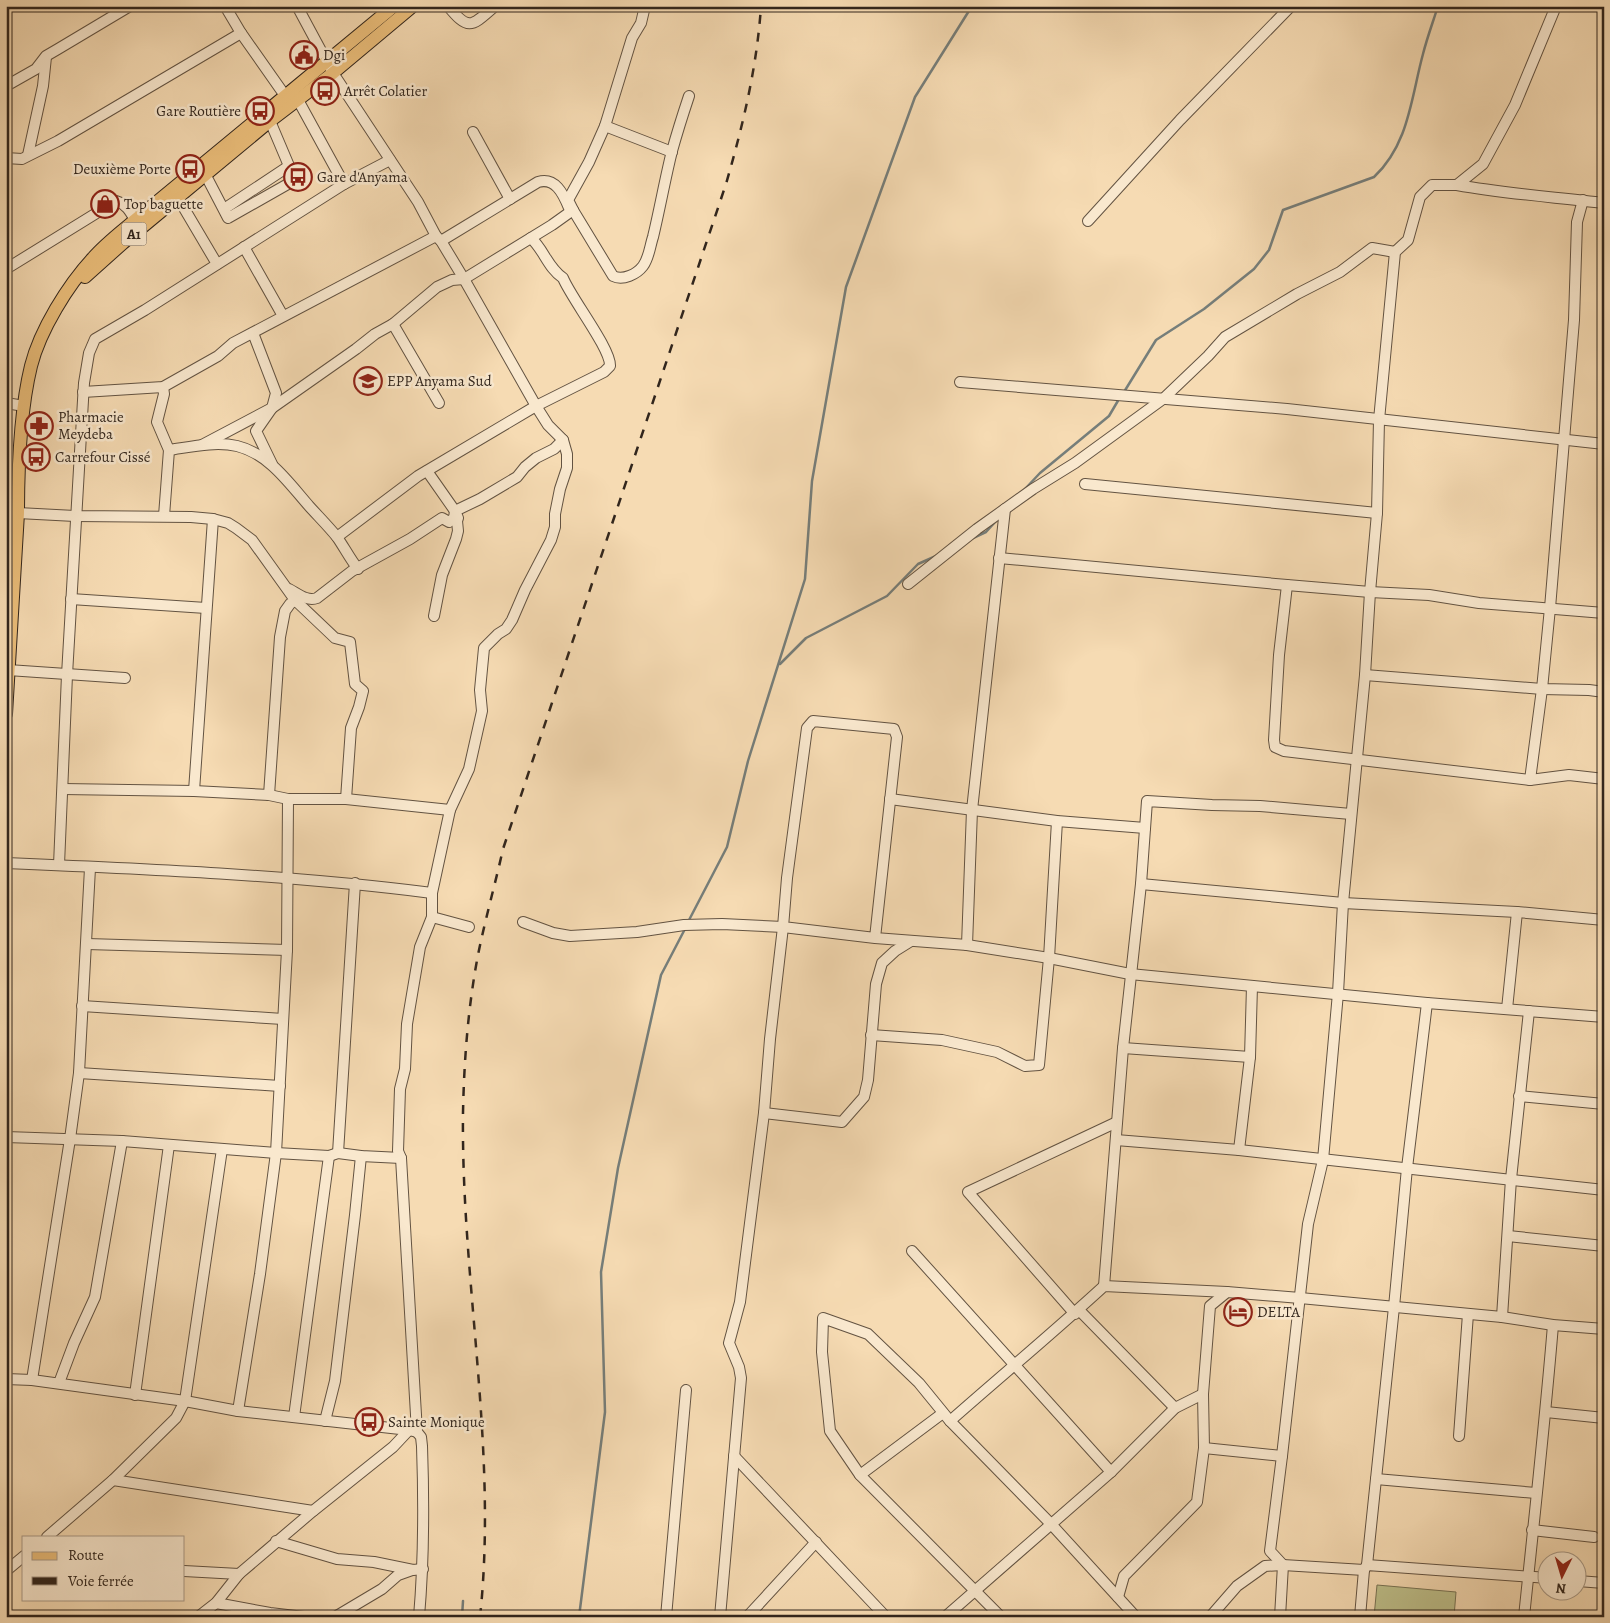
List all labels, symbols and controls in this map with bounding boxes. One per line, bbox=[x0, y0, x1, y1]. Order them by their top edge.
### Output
public building icon: Dgi bbox=[289, 40, 319, 70]
place label: Dgi bbox=[323, 45, 345, 65]
bus stop icon: Arrêt Colatier bbox=[310, 76, 340, 106]
place label: Arrêt Colatier bbox=[343, 81, 428, 101]
bus stop icon: Gare Routière bbox=[245, 96, 275, 126]
place label: Gare Routière bbox=[156, 101, 241, 121]
bus stop icon: Deuxième Porte bbox=[175, 154, 205, 184]
place label: Deuxième Porte bbox=[73, 159, 171, 179]
bus stop icon: Gare d'Anyama bbox=[283, 162, 313, 192]
place label: Gare d'Anyama bbox=[317, 167, 408, 187]
shop icon: Top baguette bbox=[90, 189, 120, 219]
place label: Top baguette bbox=[124, 194, 204, 214]
road number: A1 bbox=[122, 222, 146, 245]
school or university icon: EPP Anyama Sud bbox=[353, 366, 383, 396]
place label: EPP Anyama Sud bbox=[387, 371, 493, 391]
place label: Pharmacie Meydeba bbox=[58, 407, 124, 444]
pharmacy icon: Pharmacie Meydeba bbox=[24, 411, 54, 441]
bus stop icon: Carrefour Cissé bbox=[21, 442, 51, 472]
place label: Carrefour Cissé bbox=[55, 447, 151, 467]
hotel icon: DELTA bbox=[1223, 1297, 1253, 1327]
place label: DELTA bbox=[1257, 1302, 1300, 1322]
bus stop icon: Sainte Monique bbox=[354, 1407, 384, 1437]
place label: Sainte Monique bbox=[388, 1412, 485, 1432]
legend bbox=[22, 1536, 185, 1600]
text: Route bbox=[68, 1545, 104, 1565]
north arrow bbox=[1538, 1550, 1588, 1600]
text: Voie ferrée bbox=[67, 1571, 134, 1591]
text: N bbox=[1555, 1579, 1567, 1598]

